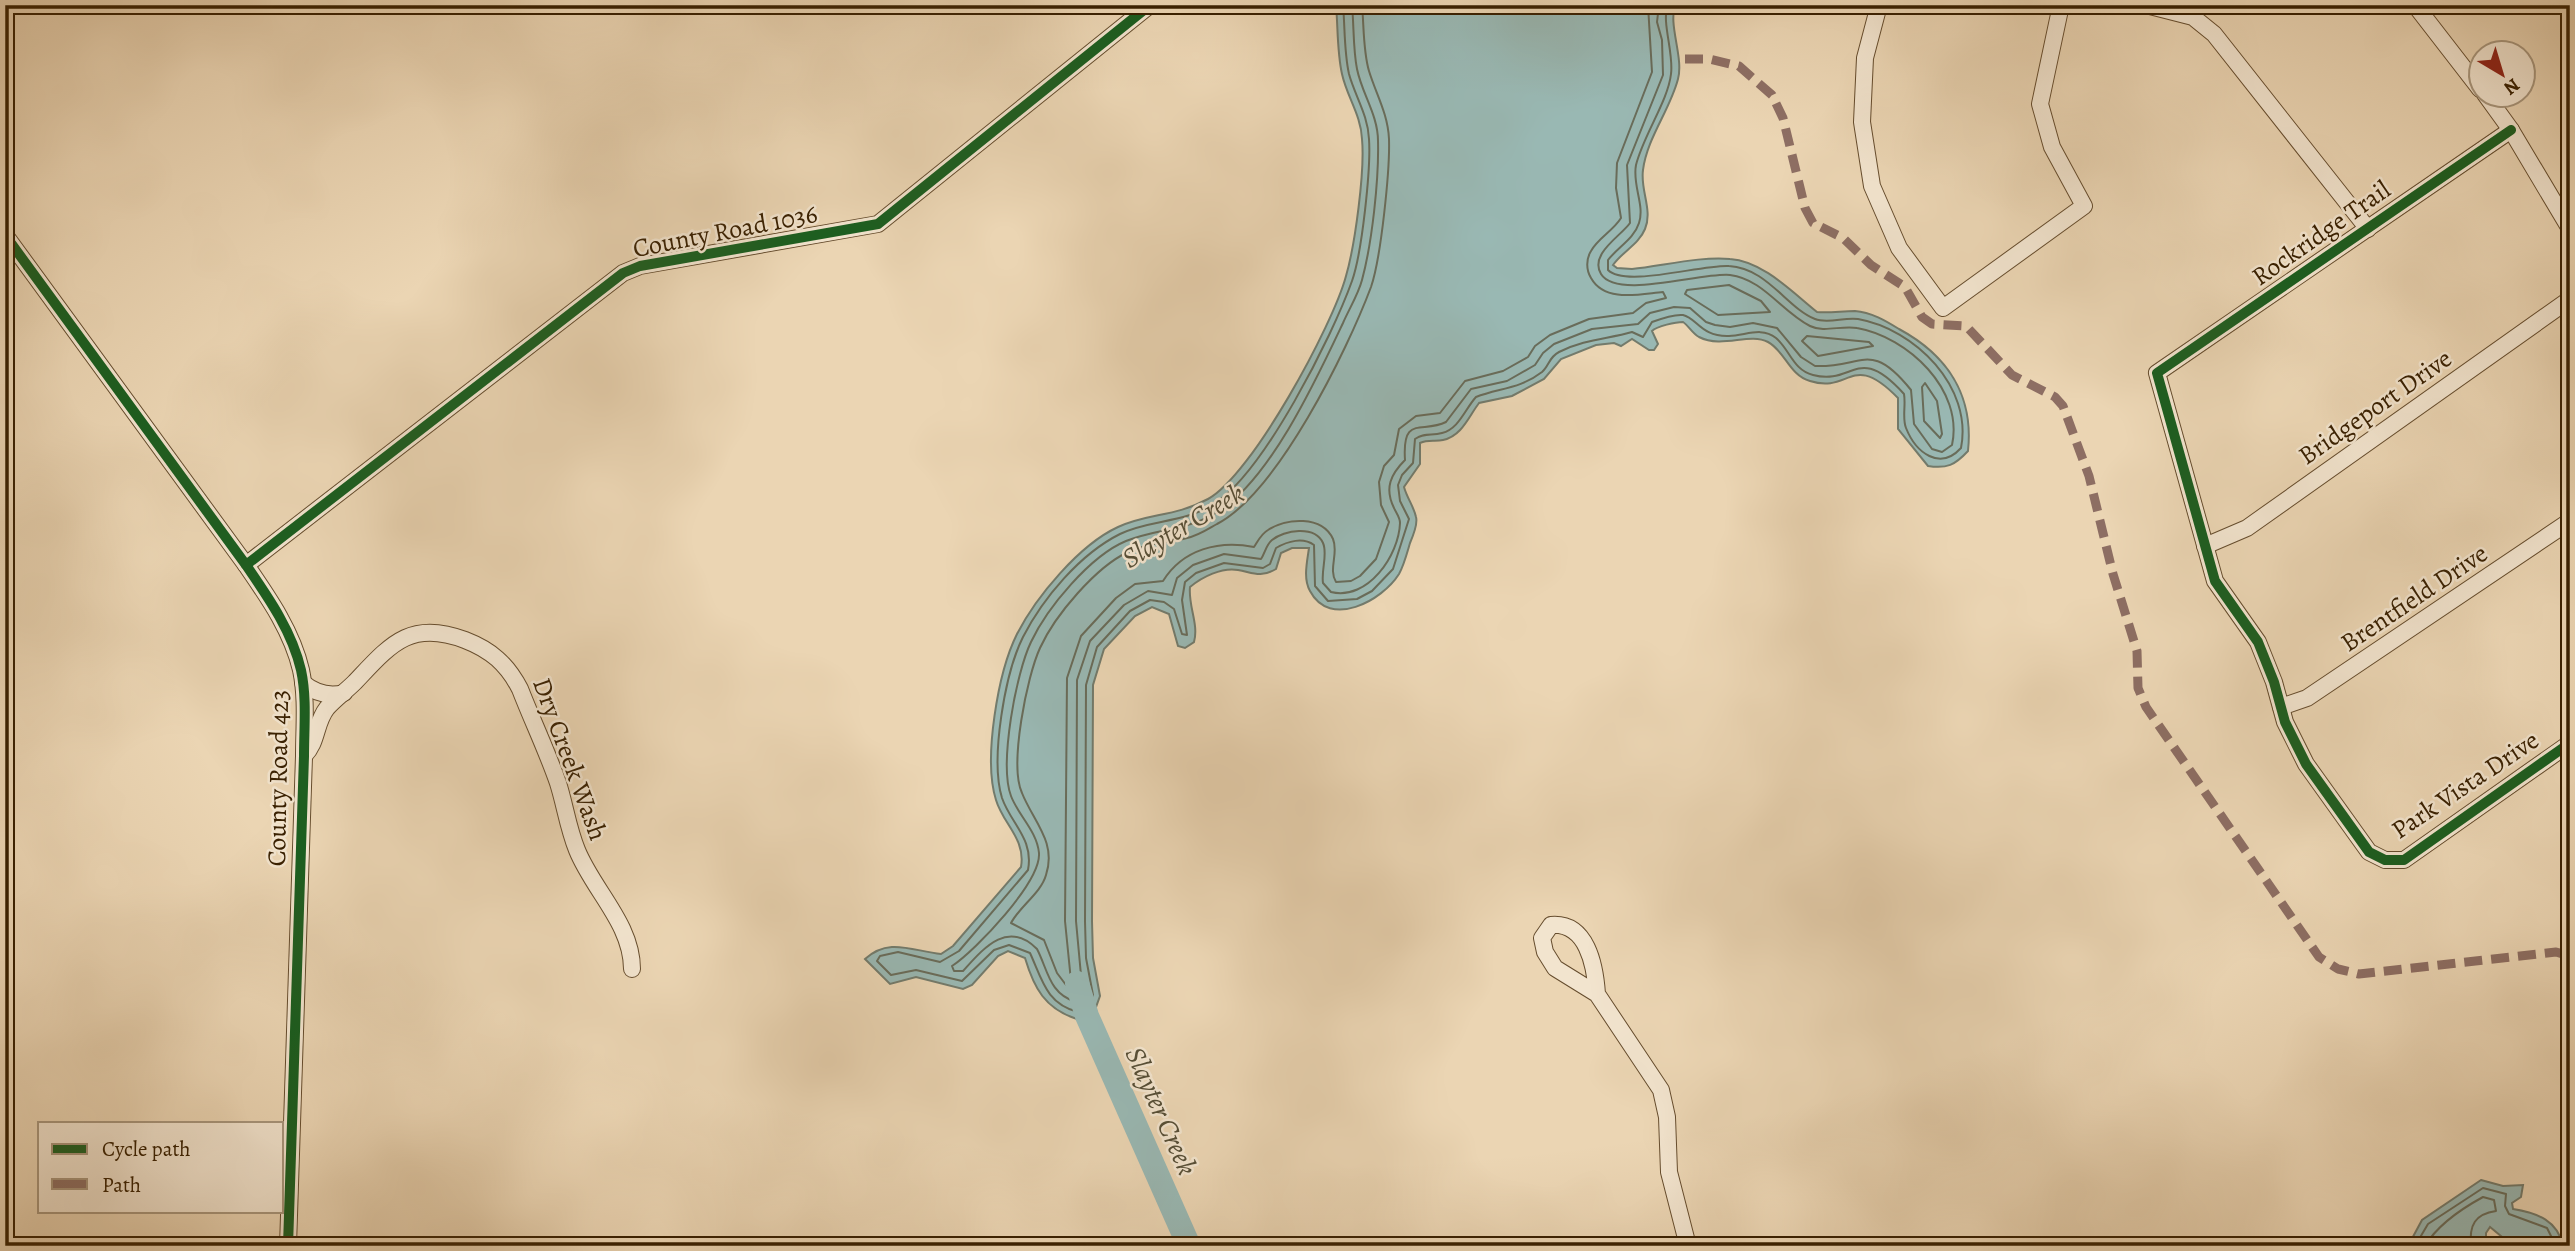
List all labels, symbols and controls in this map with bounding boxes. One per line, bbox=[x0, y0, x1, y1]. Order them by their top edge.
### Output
north arrow bbox=[2466, 38, 2536, 108]
text: N bbox=[2498, 72, 2525, 101]
street label: Rockridge Trail bbox=[2245, 172, 2397, 294]
street label: County Road 1036 bbox=[630, 196, 820, 266]
street label: Bridgeport Drive bbox=[2291, 341, 2459, 473]
water label: Slayter Creek bbox=[1115, 475, 1251, 577]
street label: Brentfield Drive bbox=[2334, 536, 2494, 660]
street label: Dry Creek Wash bbox=[524, 673, 616, 845]
street label: County Road 423 bbox=[259, 689, 297, 867]
street label: Park Vista Drive bbox=[2384, 723, 2546, 847]
water label: Slayter Creek bbox=[1116, 1041, 1206, 1181]
legend bbox=[38, 1122, 284, 1212]
text: Cycle path bbox=[102, 1135, 191, 1163]
text: Path bbox=[102, 1171, 141, 1199]

